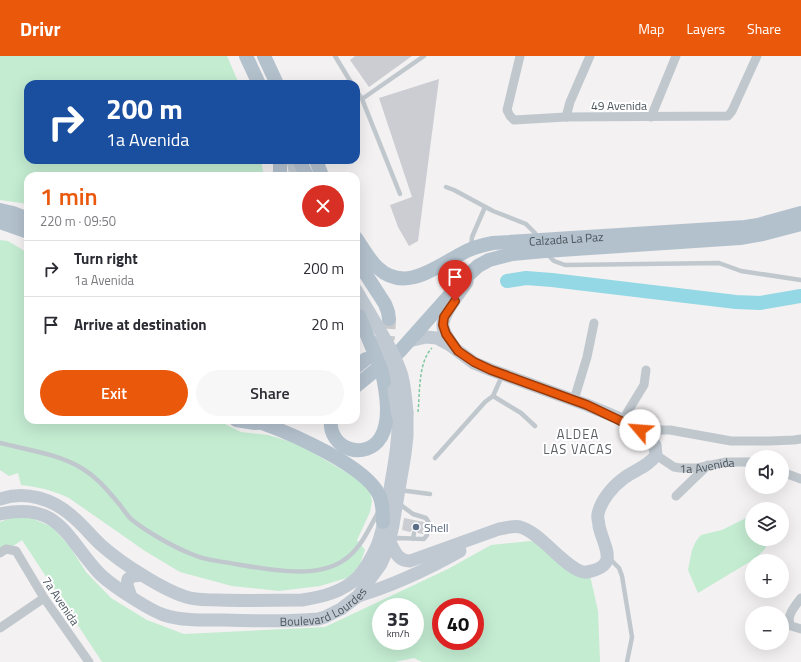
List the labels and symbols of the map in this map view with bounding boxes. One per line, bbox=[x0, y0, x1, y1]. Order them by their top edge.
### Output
street label: 49 Avenida bbox=[591, 96, 647, 115]
street label: Calzada La Paz bbox=[528, 227, 604, 250]
pin bbox=[438, 260, 472, 301]
position arrow bbox=[619, 409, 661, 451]
district label: ALDEA LAS VACAS bbox=[543, 424, 613, 459]
street label: 1a Avenida bbox=[680, 452, 734, 478]
place label: Shell bbox=[424, 518, 449, 537]
marker: Shell bbox=[411, 522, 421, 532]
street label: 7a Avenida bbox=[38, 573, 84, 629]
street label: Boulevard Lourdes bbox=[280, 583, 371, 630]
speed limit sign: 40 bbox=[432, 598, 484, 650]

